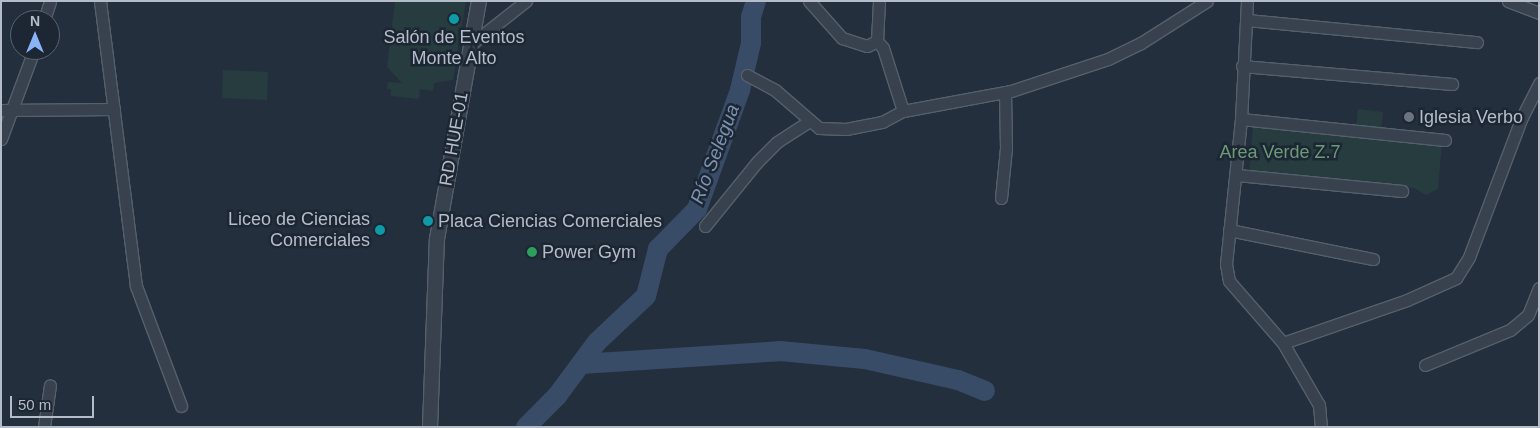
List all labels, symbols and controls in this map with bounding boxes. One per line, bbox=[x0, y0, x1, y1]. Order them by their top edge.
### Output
north arrow bbox=[10, 10, 60, 60]
text: N bbox=[30, 13, 40, 29]
marker: Salón de Eventos Monte Alto bbox=[448, 13, 460, 25]
place label: Salón de Eventos Monte Alto bbox=[383, 27, 525, 70]
street label: RD HUE-01 bbox=[435, 90, 473, 188]
water label: Río Selegua bbox=[686, 101, 744, 207]
place label: Iglesia Verbo bbox=[1419, 106, 1523, 128]
marker: Iglesia Verbo bbox=[1403, 111, 1415, 123]
park label: Area Verde Z.7 bbox=[1219, 141, 1341, 163]
place label: Liceo de Ciencias Comerciales bbox=[228, 209, 370, 252]
place label: Placa Ciencias Comerciales bbox=[438, 210, 662, 232]
marker: Placa Ciencias Comerciales bbox=[422, 215, 434, 227]
marker: Liceo de Ciencias Comerciales bbox=[374, 224, 386, 236]
place label: Power Gym bbox=[542, 241, 636, 263]
marker: Power Gym bbox=[526, 246, 538, 258]
scale bar bbox=[12, 386, 96, 418]
text: 50 m bbox=[18, 396, 51, 413]

